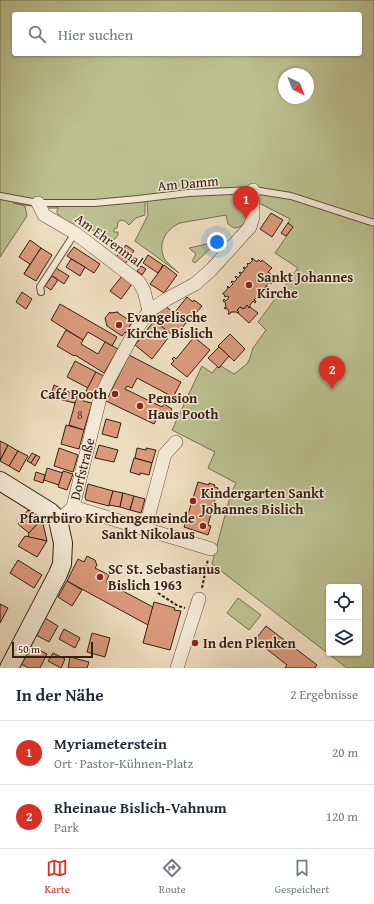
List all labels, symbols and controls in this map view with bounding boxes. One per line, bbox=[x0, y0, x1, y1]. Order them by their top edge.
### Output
search box bbox=[12, 12, 362, 56]
icon: search bbox=[26, 23, 48, 45]
text: Hier suchen bbox=[58, 24, 133, 45]
north arrow bbox=[278, 68, 314, 104]
street label: Am Damm bbox=[157, 170, 220, 196]
pin: 1 bbox=[233, 186, 259, 219]
street label: Am Ehrenmal bbox=[71, 208, 147, 272]
your location bbox=[207, 232, 227, 252]
place label: Sankt Johannes Kirche bbox=[257, 267, 353, 303]
marker: Sankt Johannes Kirche bbox=[244, 280, 254, 290]
place label: Evangelische Kirche Bislich bbox=[127, 307, 214, 343]
marker: Evangelische Kirche Bislich bbox=[114, 320, 124, 330]
pin: 2 bbox=[319, 356, 345, 389]
place label: Café Pooth bbox=[40, 384, 108, 404]
place label: Pension Haus Pooth bbox=[148, 388, 219, 424]
marker: Café Pooth bbox=[110, 389, 120, 399]
marker: Pension Haus Pooth bbox=[135, 401, 145, 411]
house number: 8 bbox=[77, 406, 83, 423]
street label: Dorfstraße bbox=[65, 435, 99, 502]
place label: Kindergarten Sankt Johannes Bislich bbox=[199, 483, 325, 519]
marker: Kindergarten Sankt Johannes Bislich bbox=[188, 496, 198, 506]
place label: Pfarrbüro Kirchengemeinde Sankt Nikolaus bbox=[20, 508, 195, 544]
marker: Pfarrbüro Kirchengemeinde Sankt Nikolaus bbox=[198, 521, 208, 531]
place label: SC St. Sebastianus Bislich 1963 bbox=[108, 559, 220, 595]
marker: SC St. Sebastianus Bislich 1963 bbox=[95, 572, 105, 582]
map controls bbox=[326, 584, 362, 656]
button: locate bbox=[326, 584, 362, 620]
button: layers bbox=[326, 620, 362, 656]
place label: In den Plenken bbox=[203, 633, 297, 653]
marker: In den Plenken bbox=[190, 638, 200, 648]
scale bar bbox=[12, 640, 93, 659]
text: 50 m bbox=[18, 641, 40, 657]
text: In der Nähe bbox=[16, 682, 104, 707]
text: 2 Ergebnisse bbox=[290, 685, 358, 704]
text: Myriameterstein bbox=[54, 733, 167, 754]
text: 1 bbox=[26, 743, 32, 762]
text: 20 m bbox=[332, 743, 358, 762]
text: Ort · Pastor-Kühnen-Platz bbox=[54, 754, 193, 773]
text: Rheinaue Bislich-Vahnum bbox=[54, 797, 227, 818]
text: 2 bbox=[26, 807, 32, 826]
text: 120 m bbox=[326, 807, 358, 826]
text: Park bbox=[54, 818, 79, 837]
tab: Karte bbox=[45, 857, 70, 897]
tab: Route bbox=[159, 857, 186, 897]
tab: Gespeichert bbox=[275, 857, 329, 897]

